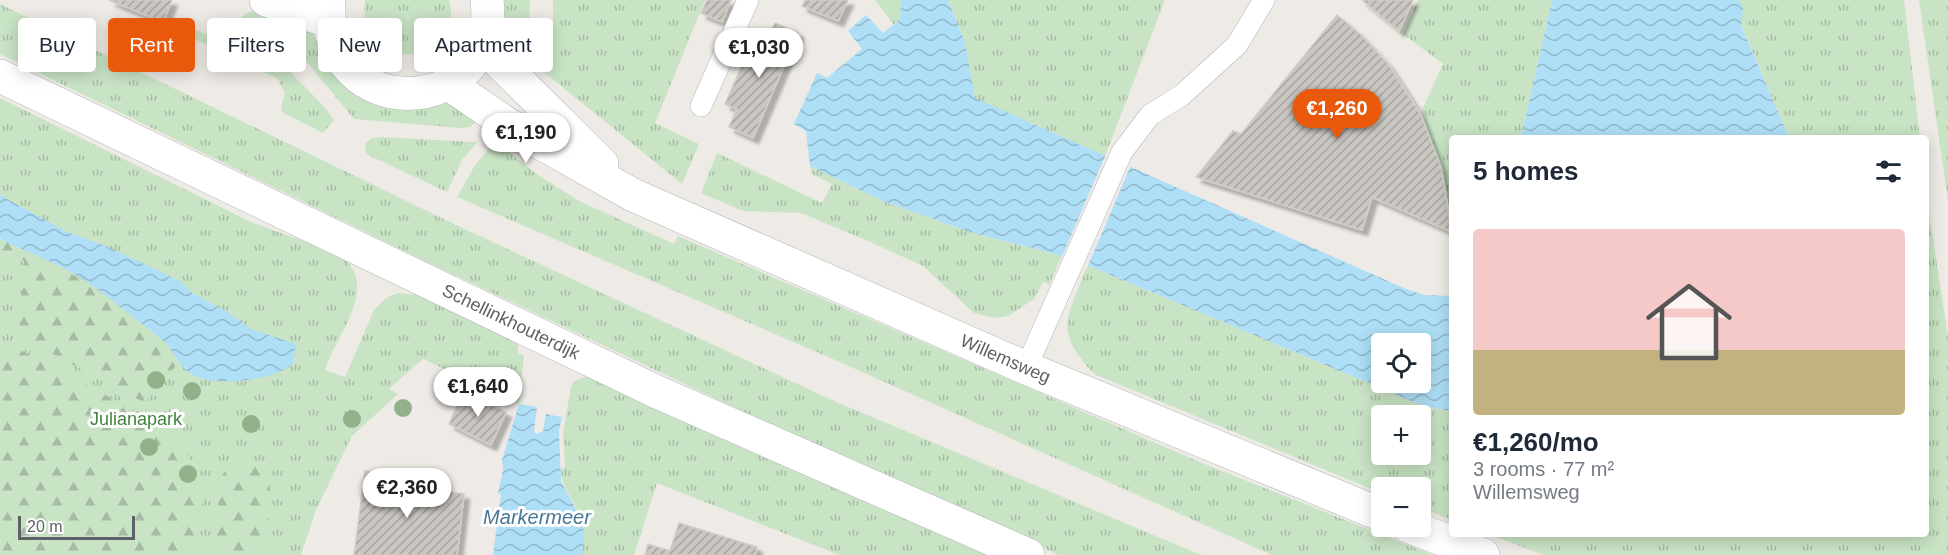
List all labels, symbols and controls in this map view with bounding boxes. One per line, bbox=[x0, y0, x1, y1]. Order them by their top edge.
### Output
chip: Buy bbox=[18, 18, 96, 72]
chip: Rent bbox=[108, 18, 195, 72]
chip: Filters bbox=[207, 18, 306, 72]
chip: New bbox=[318, 18, 402, 72]
chip: Apartment bbox=[414, 18, 553, 72]
pin: €1,030 bbox=[710, 28, 808, 79]
text: €1,030 bbox=[728, 36, 790, 58]
pin: €1,260 bbox=[1288, 89, 1386, 140]
text: €1,260 bbox=[1306, 97, 1368, 119]
pin: €1,190 bbox=[477, 113, 575, 164]
text: €1,190 bbox=[495, 121, 557, 143]
icon: filters bbox=[1872, 155, 1905, 188]
text: 5 homes bbox=[1473, 156, 1579, 186]
icon: home bbox=[1635, 268, 1743, 376]
street label: Schellinkhouterdijk bbox=[439, 280, 584, 364]
street label: Willemsweg bbox=[957, 330, 1053, 387]
map controls bbox=[1371, 333, 1431, 537]
button: locate bbox=[1371, 333, 1431, 393]
pin: €1,640 bbox=[429, 367, 527, 418]
text: €1,640 bbox=[447, 375, 509, 397]
button: + bbox=[1371, 405, 1431, 465]
park label: Julianapark bbox=[90, 409, 183, 429]
text: €1,260/mo bbox=[1473, 427, 1599, 457]
text: 3 rooms · 77 m² bbox=[1473, 458, 1614, 480]
pin: €2,360 bbox=[358, 468, 456, 519]
text: €2,360 bbox=[376, 476, 438, 498]
button: − bbox=[1371, 477, 1431, 537]
text: Willemsweg bbox=[1473, 481, 1580, 503]
water label: Markermeer bbox=[483, 506, 592, 528]
scale bar bbox=[18, 513, 135, 540]
text: 20 m bbox=[27, 518, 63, 535]

